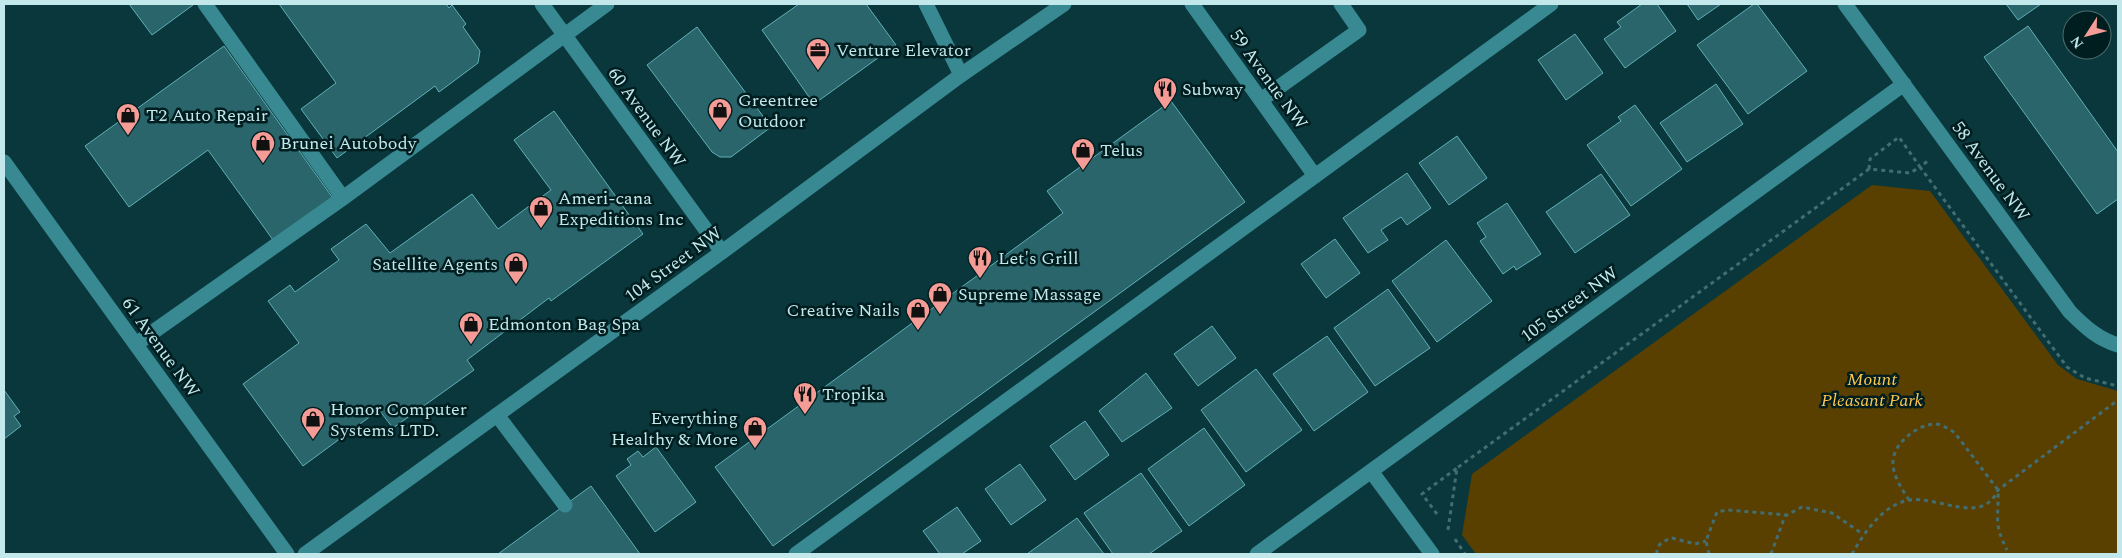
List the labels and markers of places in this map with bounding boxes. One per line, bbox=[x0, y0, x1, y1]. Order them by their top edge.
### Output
office icon: Venture Elevator bbox=[805, 37, 831, 71]
place label: Venture Elevator bbox=[836, 37, 971, 64]
restaurant icon: Subway bbox=[1152, 76, 1178, 110]
place label: Subway bbox=[1182, 76, 1244, 103]
place label: Greentree Outdoor bbox=[738, 87, 818, 135]
shop icon: Greentree Outdoor bbox=[707, 97, 733, 131]
shop icon: T2 Auto Repair bbox=[115, 102, 141, 136]
place label: T2 Auto Repair bbox=[146, 102, 268, 129]
shop icon: Brunei Autobody bbox=[250, 130, 276, 164]
place label: Brunei Autobody bbox=[280, 130, 418, 157]
shop icon: Telus bbox=[1070, 137, 1096, 171]
place label: Telus bbox=[1100, 137, 1143, 164]
place label: Ameri-cana Expeditions Inc bbox=[558, 185, 684, 233]
shop icon: Ameri-cana Expeditions Inc bbox=[528, 195, 554, 229]
restaurant icon: Let's Grill bbox=[967, 245, 993, 279]
place label: Let's Grill bbox=[998, 245, 1078, 272]
place label: Satellite Agents bbox=[372, 251, 498, 278]
shop icon: Satellite Agents bbox=[503, 251, 529, 285]
shop icon: Supreme Massage bbox=[927, 281, 953, 315]
place label: Supreme Massage bbox=[958, 281, 1101, 308]
place label: Creative Nails bbox=[787, 297, 900, 324]
shop icon: Creative Nails bbox=[905, 297, 931, 331]
shop icon: Edmonton Bag Spa bbox=[458, 311, 484, 345]
place label: Edmonton Bag Spa bbox=[488, 311, 640, 338]
restaurant icon: Tropika bbox=[792, 381, 818, 415]
place label: Tropika bbox=[822, 381, 885, 408]
place label: Honor Computer Systems LTD. bbox=[330, 396, 467, 444]
place label: Everything Healthy & More bbox=[611, 405, 738, 453]
shop icon: Honor Computer Systems LTD. bbox=[300, 406, 326, 440]
shop icon: Everything Healthy & More bbox=[742, 415, 768, 449]

